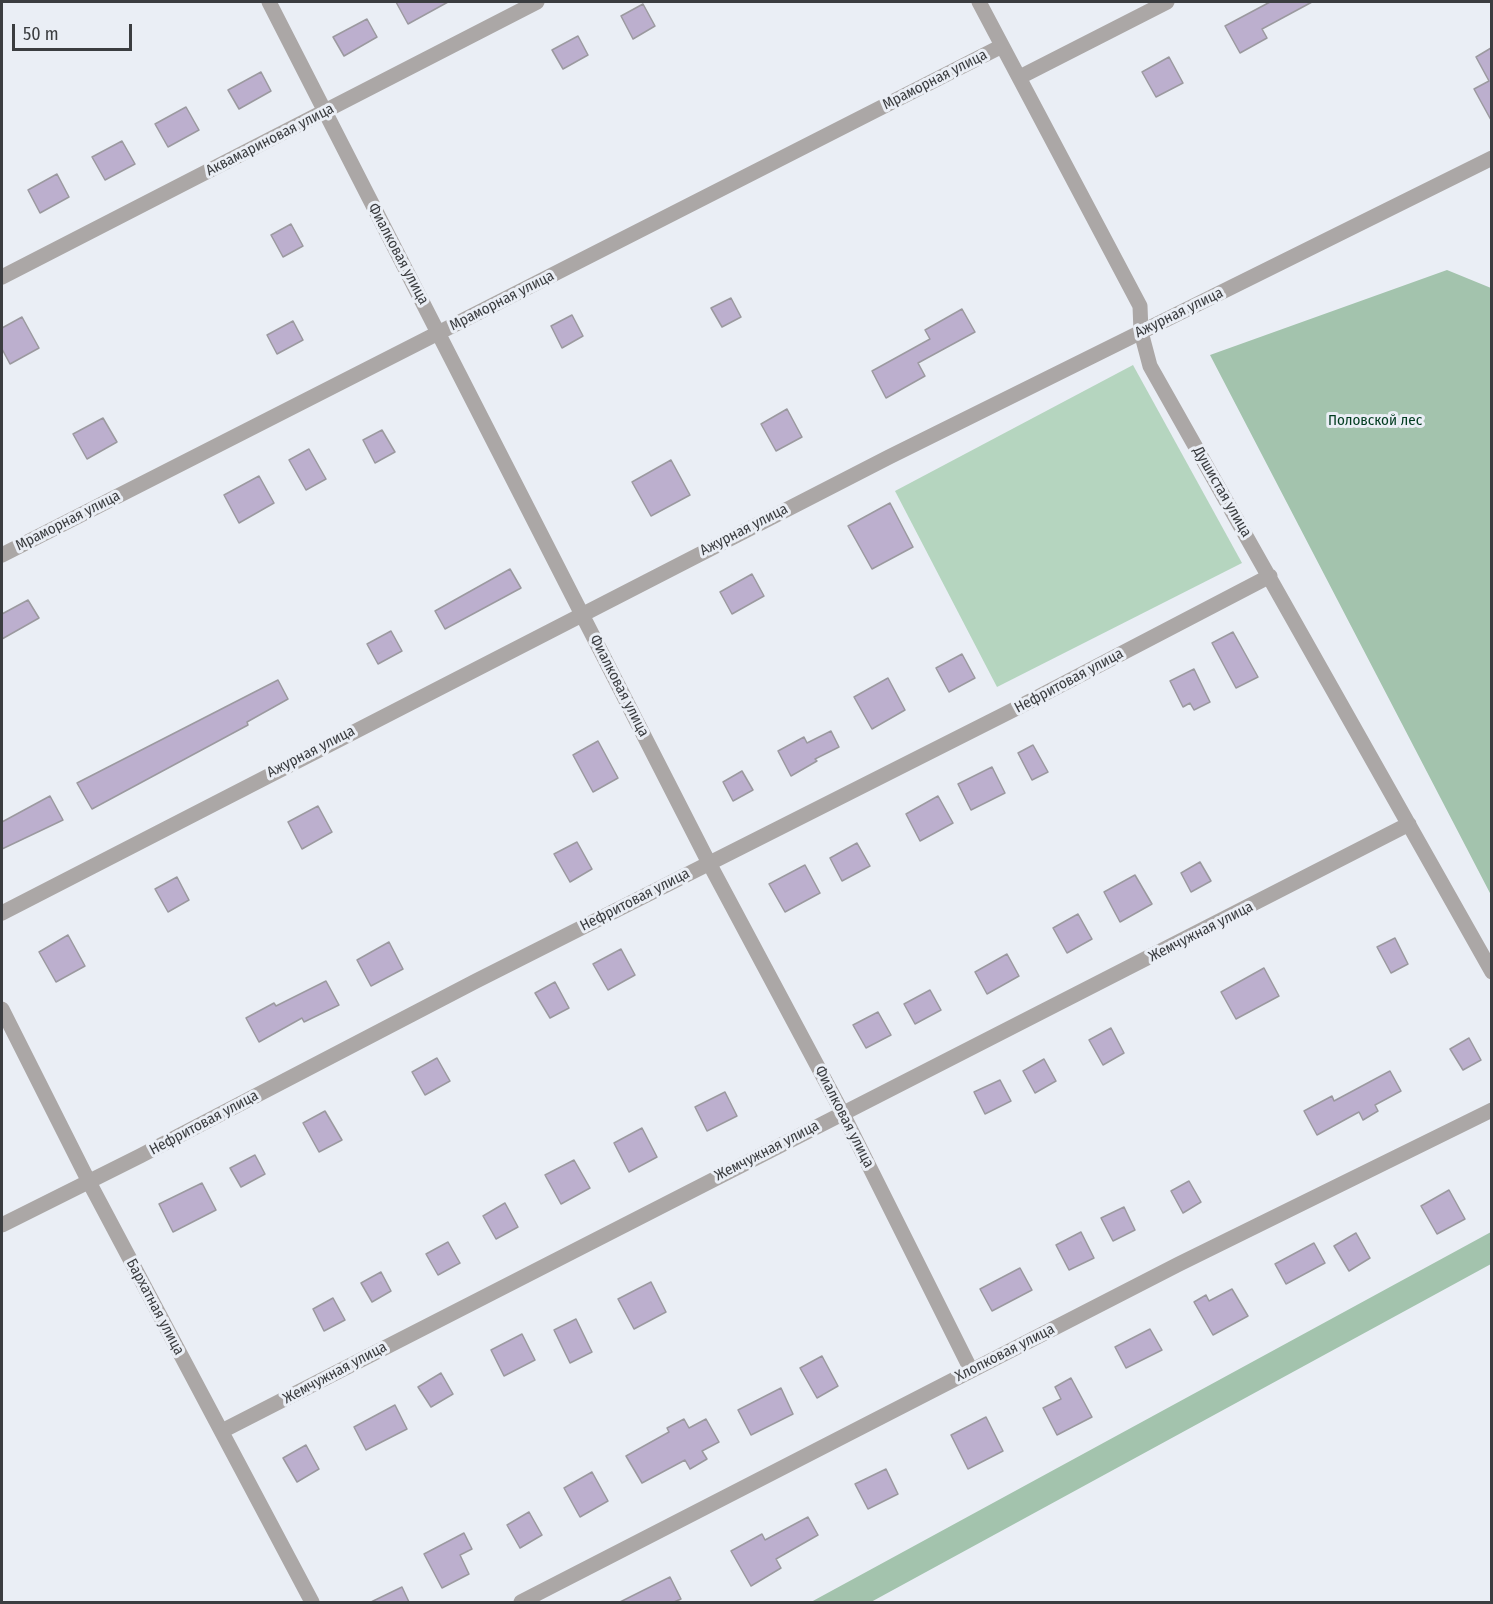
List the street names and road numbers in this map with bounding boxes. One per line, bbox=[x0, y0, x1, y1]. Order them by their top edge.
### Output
street label: Мраморная улица bbox=[880, 46, 990, 114]
street label: Аквамариновая улица bbox=[203, 100, 337, 180]
street label: Фиалковая улица bbox=[364, 200, 432, 308]
street label: Мраморная улица bbox=[447, 267, 557, 335]
street label: Ажурная улица bbox=[1132, 284, 1226, 342]
street label: Душистая улица bbox=[1189, 443, 1255, 541]
street label: Мраморная улица bbox=[13, 487, 123, 555]
street label: Ажурная улица bbox=[697, 500, 791, 560]
street label: Фиалковая улица bbox=[586, 632, 652, 740]
street label: Нефритовая улица bbox=[1012, 645, 1126, 717]
street label: Ажурная улица bbox=[264, 722, 358, 782]
street label: Нефритовая улица bbox=[577, 865, 693, 935]
street label: Жемчужная улица bbox=[1146, 898, 1256, 966]
street label: Фиалковая улица bbox=[811, 1063, 877, 1171]
street label: Нефритовая улица bbox=[147, 1087, 261, 1159]
street label: Жемчужная улица bbox=[712, 1117, 822, 1185]
street label: Бархатная улица bbox=[122, 1256, 188, 1358]
street label: Хлопковая улица bbox=[952, 1320, 1058, 1386]
street label: Жемчужная улица bbox=[280, 1338, 390, 1408]

